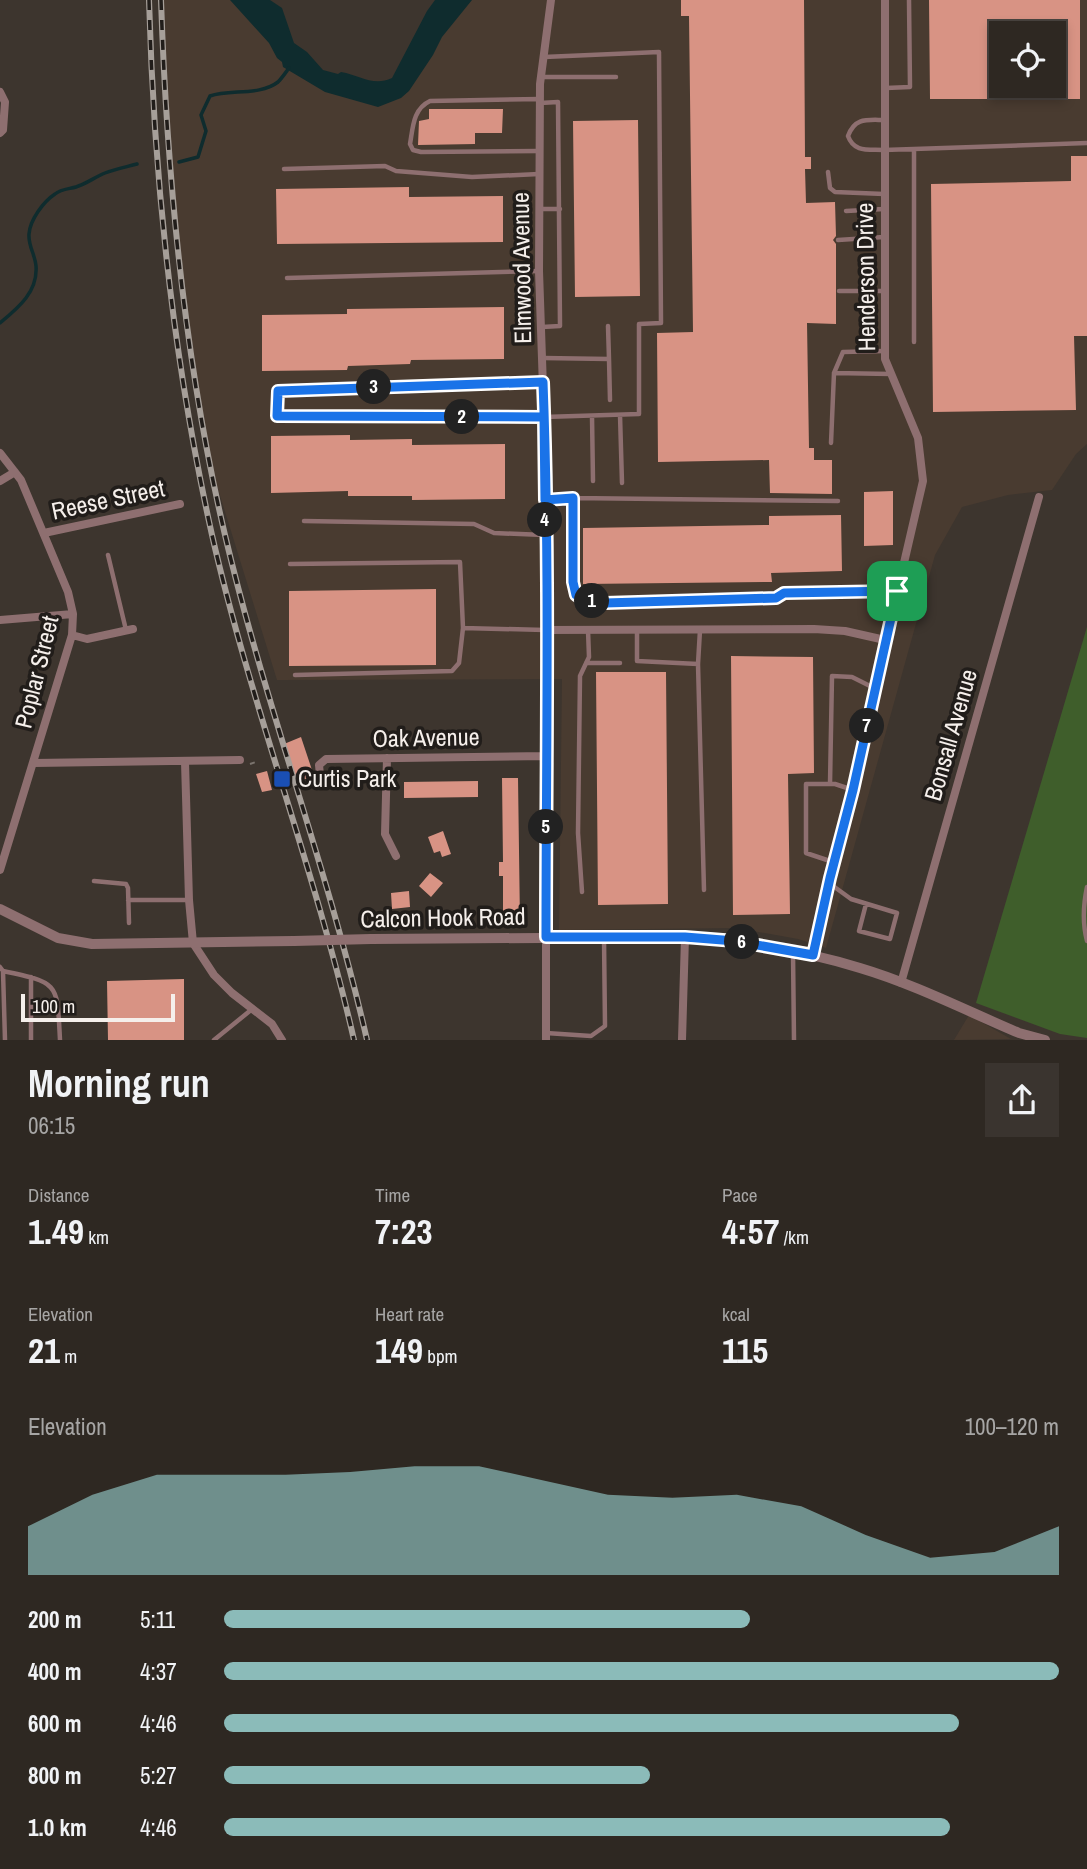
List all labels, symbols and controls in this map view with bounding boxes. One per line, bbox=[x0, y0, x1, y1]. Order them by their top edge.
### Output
map controls bbox=[989, 21, 1066, 98]
button: locate bbox=[989, 21, 1066, 98]
street label: Elmwood Avenue bbox=[504, 192, 538, 344]
street label: Henderson Drive bbox=[848, 202, 882, 352]
pin: 3 bbox=[356, 370, 392, 404]
text: 3 bbox=[369, 373, 378, 399]
pin: 2 bbox=[444, 400, 480, 434]
text: 2 bbox=[457, 403, 466, 429]
street label: Reese Street bbox=[48, 471, 168, 527]
pin: 4 bbox=[528, 503, 562, 538]
text: 4 bbox=[540, 506, 549, 532]
pin bbox=[867, 561, 927, 621]
icon: arrive bbox=[878, 572, 916, 610]
pin: 1 bbox=[574, 584, 610, 618]
text: 1 bbox=[587, 587, 596, 613]
street label: Poplar Street bbox=[7, 612, 66, 731]
street label: Bonsall Avenue bbox=[916, 665, 984, 804]
pin: 7 bbox=[850, 708, 884, 744]
text: 7 bbox=[862, 712, 871, 738]
street label: Oak Avenue bbox=[372, 720, 480, 754]
place label: Curtis Park bbox=[298, 762, 397, 794]
marker: Curtis Park bbox=[272, 769, 292, 789]
pin: 5 bbox=[528, 810, 564, 844]
text: 5 bbox=[541, 813, 550, 839]
street label: Calcon Hook Road bbox=[360, 900, 526, 934]
pin: 6 bbox=[724, 925, 760, 960]
text: 6 bbox=[737, 928, 746, 954]
scale bar bbox=[21, 990, 175, 1022]
text: 100 m bbox=[32, 993, 75, 1019]
text: Morning run bbox=[28, 1058, 210, 1109]
button: share bbox=[985, 1063, 1059, 1137]
text: 06:15 bbox=[28, 1110, 75, 1141]
text: Distance bbox=[28, 1182, 89, 1208]
text: Time bbox=[375, 1182, 410, 1208]
text: Pace bbox=[722, 1182, 758, 1208]
text: 1.49 bbox=[28, 1208, 84, 1255]
text: 7:23 bbox=[375, 1208, 432, 1255]
text: 4:57 bbox=[722, 1208, 779, 1255]
text: km bbox=[84, 1224, 109, 1250]
text: /km bbox=[779, 1224, 809, 1250]
text: Elevation bbox=[28, 1301, 93, 1327]
text: Heart rate bbox=[375, 1301, 444, 1327]
text: kcal bbox=[722, 1301, 750, 1327]
text: 21 bbox=[28, 1327, 60, 1374]
text: 149 bbox=[375, 1327, 423, 1374]
text: 115 bbox=[722, 1327, 768, 1374]
text: m bbox=[60, 1343, 77, 1369]
text: bpm bbox=[423, 1343, 458, 1369]
text: Elevation bbox=[28, 1411, 107, 1442]
text: 100–120 m bbox=[965, 1411, 1059, 1442]
text: 200 m bbox=[28, 1604, 81, 1635]
text: 5:11 bbox=[140, 1604, 175, 1635]
text: 400 m bbox=[28, 1656, 81, 1687]
text: 4:37 bbox=[140, 1656, 177, 1687]
text: 600 m bbox=[28, 1708, 81, 1739]
text: 4:46 bbox=[140, 1708, 177, 1739]
text: 800 m bbox=[28, 1760, 81, 1791]
text: 5:27 bbox=[140, 1760, 177, 1791]
text: 1.0 km bbox=[28, 1812, 87, 1843]
text: 4:46 bbox=[140, 1812, 177, 1843]

